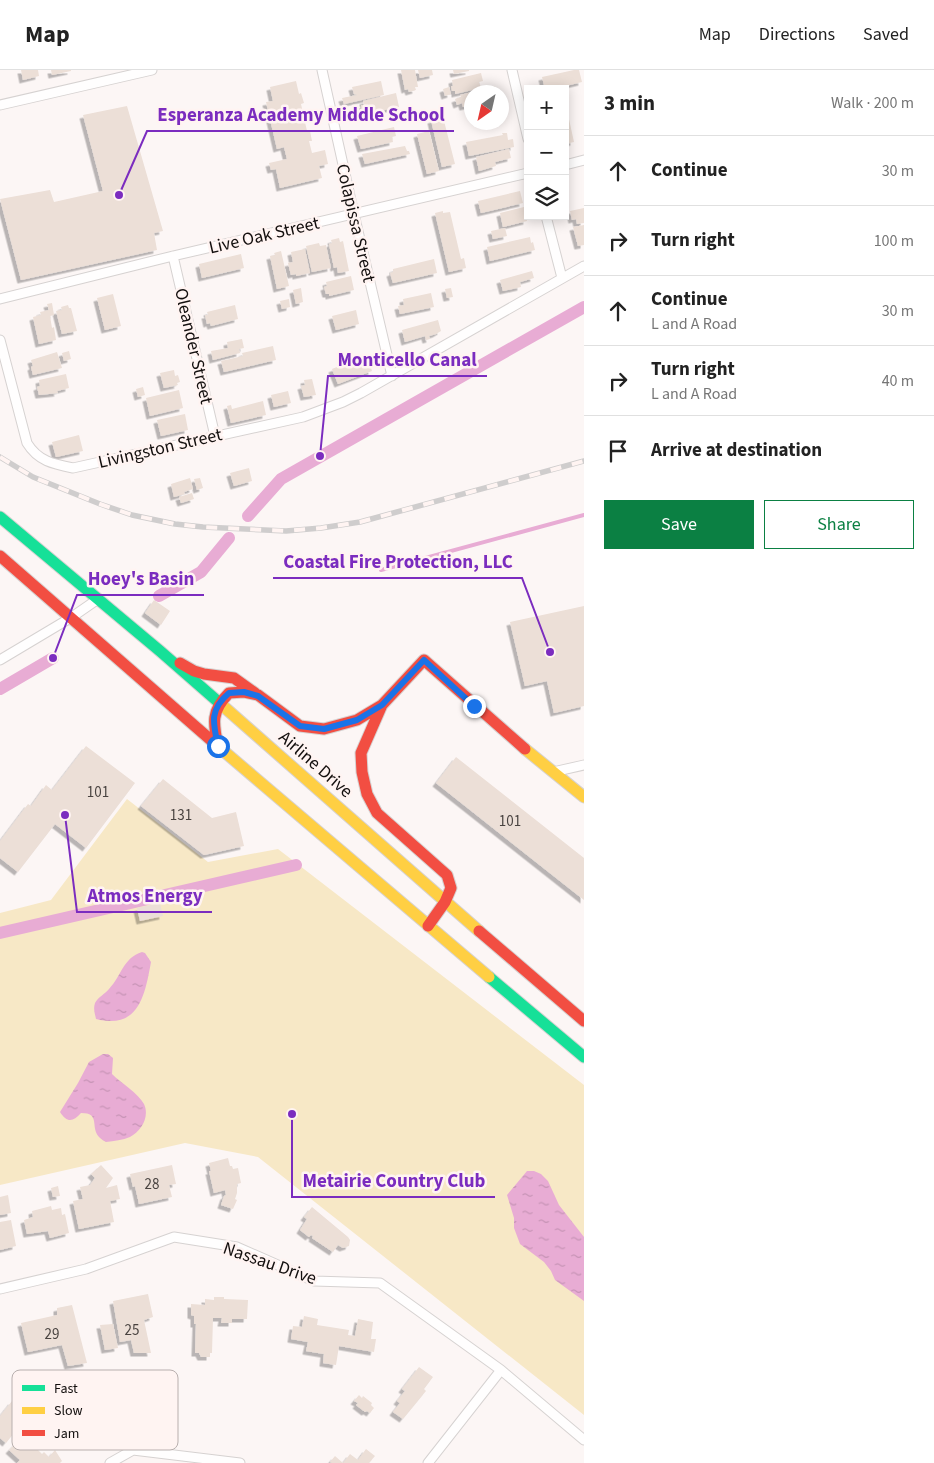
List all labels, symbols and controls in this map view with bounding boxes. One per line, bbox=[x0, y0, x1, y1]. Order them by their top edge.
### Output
text: Map bbox=[25, 17, 70, 52]
text: Map bbox=[699, 22, 731, 47]
text: Directions bbox=[759, 22, 835, 47]
text: Saved bbox=[863, 22, 909, 47]
north arrow bbox=[464, 85, 509, 130]
map controls bbox=[524, 85, 569, 220]
button: + bbox=[524, 85, 569, 130]
text: 3 min bbox=[604, 88, 655, 118]
text: Walk · 200 m bbox=[831, 92, 914, 114]
callout: Esperanza Academy Middle School bbox=[147, 97, 454, 131]
text: Esperanza Academy Middle School bbox=[157, 102, 445, 129]
button: − bbox=[524, 130, 569, 175]
icon: ahead bbox=[604, 157, 632, 185]
text: Continue bbox=[651, 157, 728, 184]
text: 30 m bbox=[882, 160, 914, 182]
street label: Colapissa Street bbox=[330, 161, 381, 285]
button: layers bbox=[524, 175, 569, 220]
street label: Live Oak Street bbox=[206, 211, 322, 260]
icon: right bbox=[604, 227, 632, 255]
text: Turn right bbox=[651, 227, 735, 254]
text: 100 m bbox=[874, 230, 914, 252]
street label: Oleander Street bbox=[168, 286, 219, 406]
text: Continue bbox=[651, 286, 728, 313]
icon: ahead bbox=[604, 297, 632, 325]
text: 30 m bbox=[882, 300, 914, 322]
text: L and A Road bbox=[651, 313, 737, 335]
callout: Monticello Canal bbox=[328, 342, 487, 376]
text: Monticello Canal bbox=[337, 347, 477, 374]
text: Turn right bbox=[651, 356, 735, 383]
icon: right bbox=[604, 367, 632, 395]
text: 40 m bbox=[882, 370, 914, 392]
text: L and A Road bbox=[651, 383, 737, 405]
street label: Livingston Street bbox=[96, 422, 224, 475]
icon: arrive bbox=[604, 437, 632, 465]
text: Arrive at destination bbox=[651, 437, 822, 464]
button: Save bbox=[604, 500, 754, 549]
button: Share bbox=[764, 500, 914, 549]
callout: Coastal Fire Protection, LLC bbox=[273, 544, 522, 578]
text: Coastal Fire Protection, LLC bbox=[283, 549, 513, 576]
callout: Hoey's Basin bbox=[77, 561, 204, 595]
text: Hoey's Basin bbox=[88, 566, 194, 593]
route end bbox=[463, 695, 486, 718]
street label: Airline Drive bbox=[273, 725, 358, 804]
route start bbox=[207, 735, 230, 758]
house number: 101 bbox=[87, 782, 109, 803]
house number: 131 bbox=[170, 805, 192, 826]
house number: 101 bbox=[499, 811, 521, 832]
callout: Atmos Energy bbox=[77, 878, 212, 912]
text: Atmos Energy bbox=[86, 883, 203, 910]
callout: Metairie Country Club bbox=[292, 1163, 495, 1197]
text: Metairie Country Club bbox=[303, 1168, 486, 1195]
house number: 28 bbox=[145, 1174, 159, 1195]
street label: Nassau Drive bbox=[220, 1236, 320, 1291]
house number: 25 bbox=[125, 1320, 139, 1341]
house number: 29 bbox=[45, 1324, 59, 1345]
legend bbox=[12, 1370, 178, 1450]
text: Fast bbox=[54, 1379, 78, 1399]
text: Slow bbox=[54, 1401, 83, 1421]
text: Jam bbox=[54, 1424, 79, 1444]

